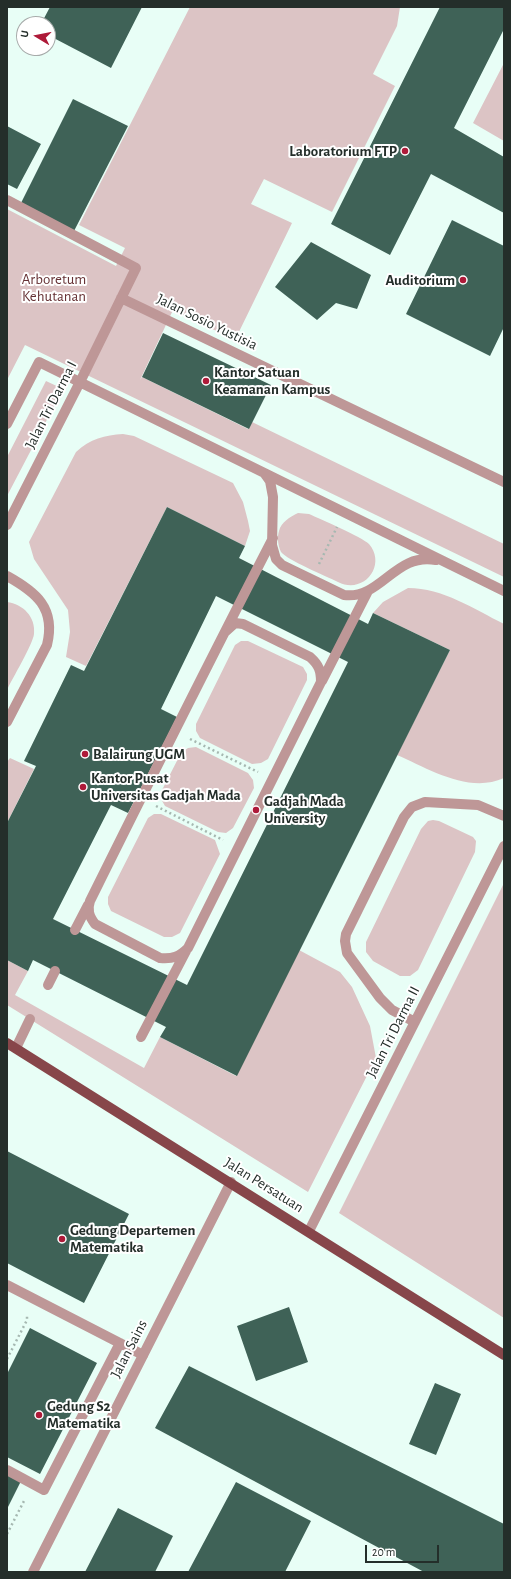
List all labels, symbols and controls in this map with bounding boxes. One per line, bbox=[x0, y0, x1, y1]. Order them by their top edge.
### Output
north arrow bbox=[16, 16, 56, 56]
text: U bbox=[19, 30, 31, 38]
place label: Laboratorium FTP bbox=[289, 142, 397, 160]
marker: Laboratorium FTP bbox=[400, 146, 410, 156]
park label: Arboretum Kehutanan bbox=[22, 270, 86, 305]
place label: Auditorium bbox=[385, 271, 455, 289]
marker: Auditorium bbox=[458, 275, 468, 285]
street label: Jalan Sosio Yustisia bbox=[154, 290, 260, 354]
street label: Jalan Tri Darma I bbox=[21, 358, 81, 452]
place label: Kantor Satuan Keamanan Kampus bbox=[214, 363, 330, 398]
marker: Kantor Satuan Keamanan Kampus bbox=[201, 376, 211, 386]
place label: Balairung UGM bbox=[93, 745, 185, 763]
marker: Balairung UGM bbox=[80, 749, 90, 759]
place label: Kantor Pusat Universitas Gadjah Mada bbox=[91, 769, 241, 804]
marker: Kantor Pusat Universitas Gadjah Mada bbox=[78, 782, 88, 792]
place label: Gadjah Mada University bbox=[264, 792, 344, 827]
marker: Gadjah Mada University bbox=[251, 805, 261, 815]
street label: Jalan Tri Darma II bbox=[362, 983, 424, 1081]
street label: Jalan Persatuan bbox=[221, 1153, 307, 1217]
place label: Gedung Departemen Matematika bbox=[70, 1221, 195, 1256]
marker: Gedung Departemen Matematika bbox=[57, 1234, 67, 1244]
street label: Jalan Sains bbox=[107, 1317, 151, 1381]
place label: Gedung S2 Matematika bbox=[47, 1397, 121, 1432]
marker: Gedung S2 Matematika bbox=[34, 1410, 44, 1420]
scale bar bbox=[367, 1537, 441, 1563]
text: 20 m bbox=[372, 1546, 395, 1558]

